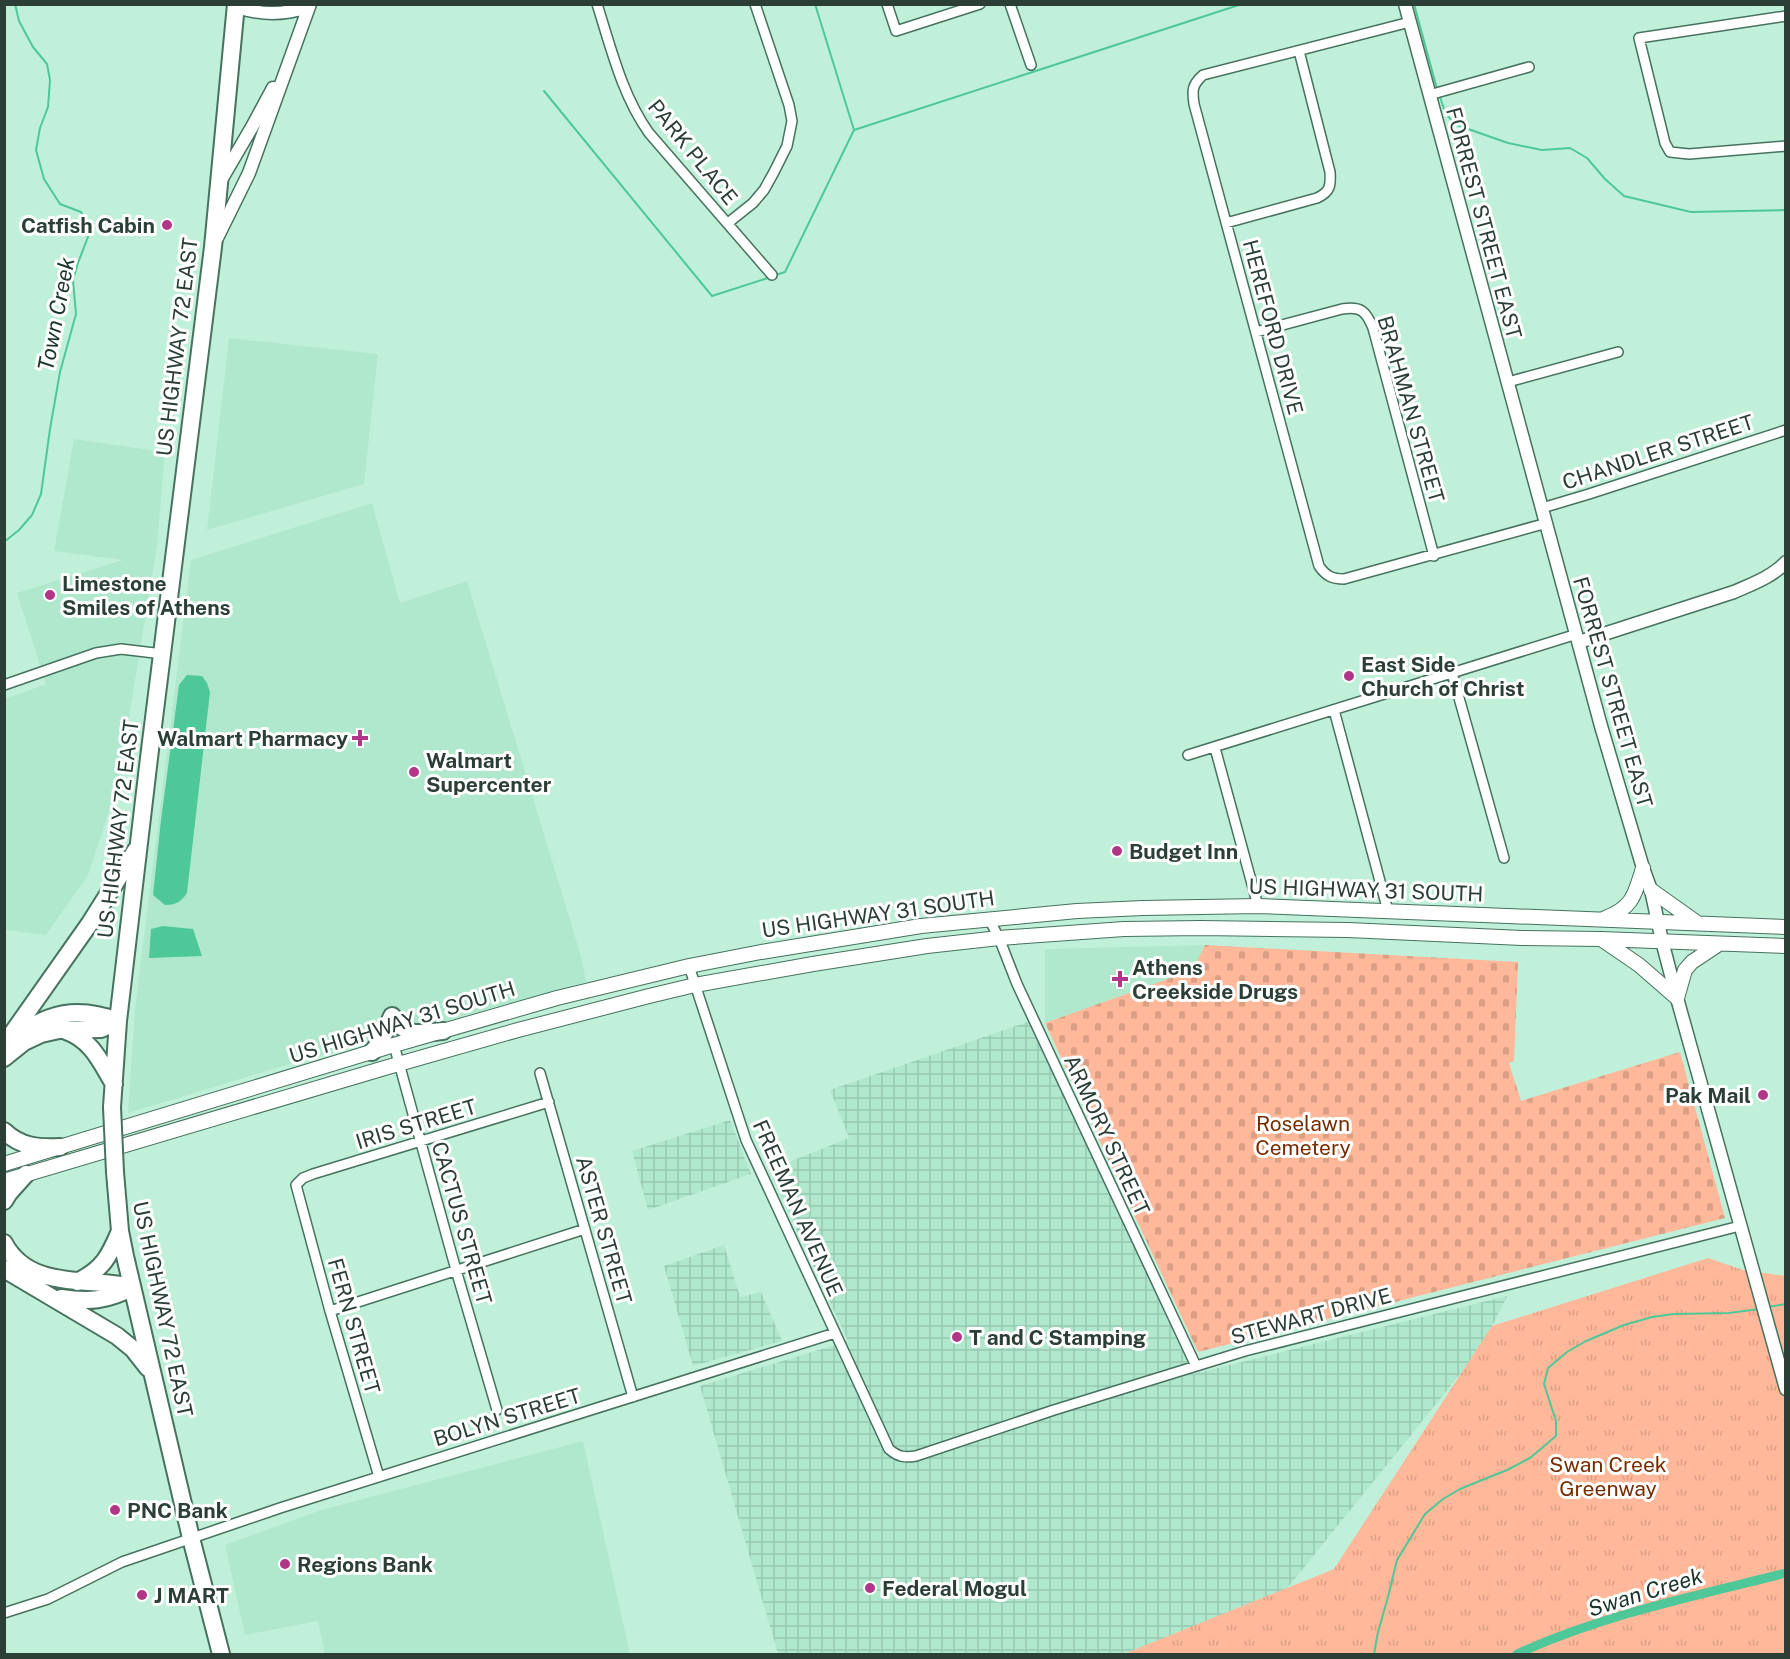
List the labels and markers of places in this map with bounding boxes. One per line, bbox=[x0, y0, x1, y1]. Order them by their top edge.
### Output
place label: Catfish Cabin bbox=[21, 213, 155, 238]
marker: Catfish Cabin bbox=[160, 218, 174, 232]
place label: Limestone Smiles of Athens bbox=[62, 571, 231, 620]
marker: Limestone Smiles of Athens bbox=[43, 588, 57, 602]
place label: East Side Church of Christ bbox=[1361, 652, 1525, 701]
marker: East Side Church of Christ bbox=[1342, 669, 1356, 683]
place label: Walmart Pharmacy bbox=[157, 726, 348, 751]
marker: Walmart Pharmacy bbox=[353, 731, 367, 745]
place label: Walmart Supercenter bbox=[426, 748, 552, 797]
marker: Walmart Supercenter bbox=[407, 765, 421, 779]
place label: Budget Inn bbox=[1129, 839, 1238, 864]
marker: Budget Inn bbox=[1110, 844, 1124, 858]
place label: Athens Creekside Drugs bbox=[1132, 955, 1298, 1004]
marker: Athens Creekside Drugs bbox=[1113, 972, 1127, 986]
place label: Pak Mail bbox=[1665, 1083, 1751, 1108]
marker: Pak Mail bbox=[1756, 1088, 1770, 1102]
place label: T and C Stamping bbox=[969, 1325, 1146, 1350]
marker: T and C Stamping bbox=[950, 1330, 964, 1344]
place label: PNC Bank bbox=[127, 1498, 228, 1523]
marker: PNC Bank bbox=[108, 1503, 122, 1517]
place label: Regions Bank bbox=[297, 1552, 433, 1577]
marker: Regions Bank bbox=[278, 1557, 292, 1571]
place label: Federal Mogul bbox=[882, 1576, 1027, 1601]
marker: Federal Mogul bbox=[863, 1581, 877, 1595]
place label: J MART bbox=[154, 1583, 229, 1608]
marker: J MART bbox=[135, 1588, 149, 1602]

